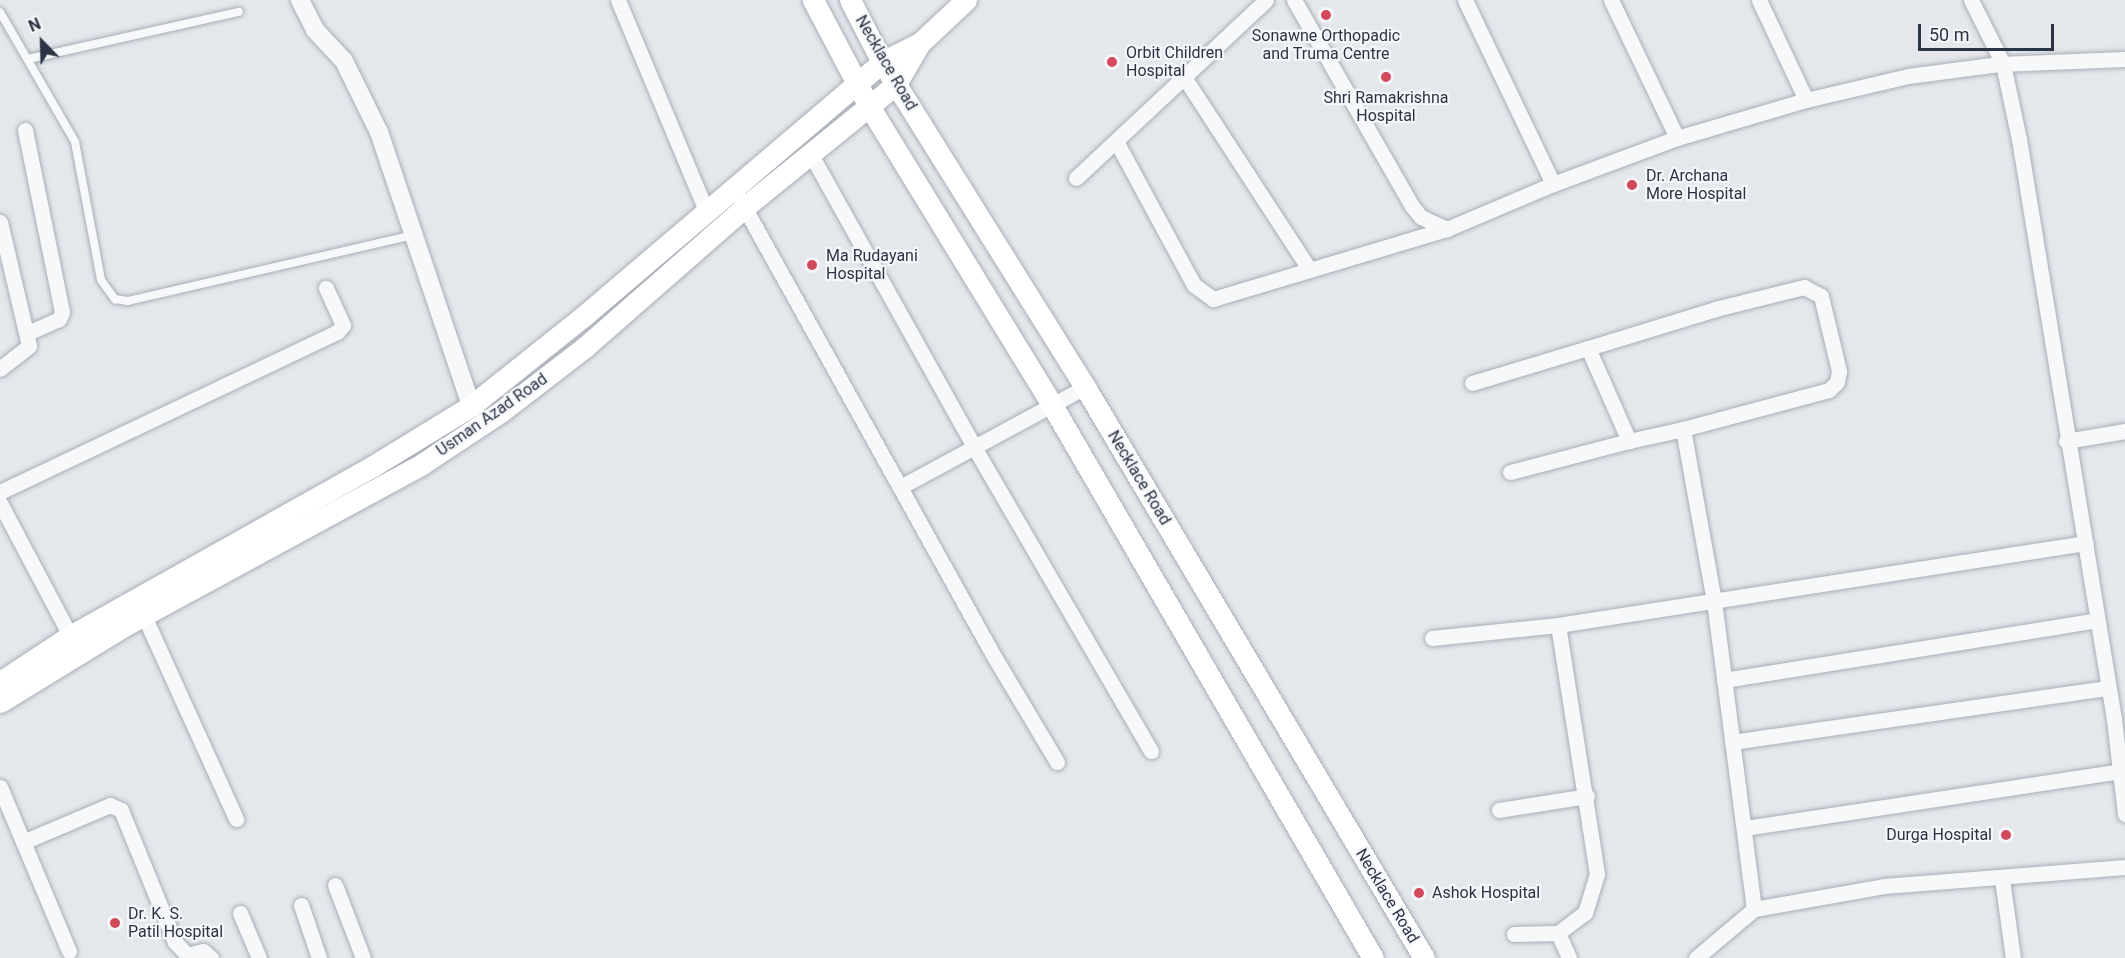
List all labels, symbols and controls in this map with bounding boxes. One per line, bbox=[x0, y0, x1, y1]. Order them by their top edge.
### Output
marker: Sonawne Orthopadic and Truma Centre bbox=[1317, 6, 1335, 24]
north arrow bbox=[12, 12, 72, 72]
street label: Necklace Road bbox=[851, 12, 921, 114]
scale bar bbox=[1921, 12, 2058, 50]
text: N bbox=[26, 14, 44, 36]
text: 50 m bbox=[1929, 24, 1969, 45]
place label: Sonawne Orthopadic and Truma Centre bbox=[1252, 26, 1400, 64]
place label: Orbit Children Hospital bbox=[1126, 43, 1223, 81]
marker: Orbit Children Hospital bbox=[1103, 53, 1121, 71]
marker: Shri Ramakrishna Hospital bbox=[1377, 68, 1395, 86]
place label: Shri Ramakrishna Hospital bbox=[1324, 88, 1448, 126]
place label: Dr. Archana More Hospital bbox=[1646, 166, 1746, 204]
marker: Dr. Archana More Hospital bbox=[1623, 176, 1641, 194]
place label: Ma Rudayani Hospital bbox=[826, 246, 918, 284]
marker: Ma Rudayani Hospital bbox=[803, 256, 821, 274]
street label: Usman Azad Road bbox=[433, 370, 551, 460]
street label: Necklace Road bbox=[1103, 427, 1175, 529]
place label: Durga Hospital bbox=[1886, 825, 1992, 845]
marker: Durga Hospital bbox=[1997, 826, 2015, 844]
street label: Necklace Road bbox=[1351, 845, 1423, 947]
place label: Ashok Hospital bbox=[1432, 883, 1540, 903]
marker: Ashok Hospital bbox=[1410, 884, 1428, 902]
place label: Dr. K. S. Patil Hospital bbox=[128, 904, 223, 942]
marker: Dr. K. S. Patil Hospital bbox=[106, 914, 124, 932]

